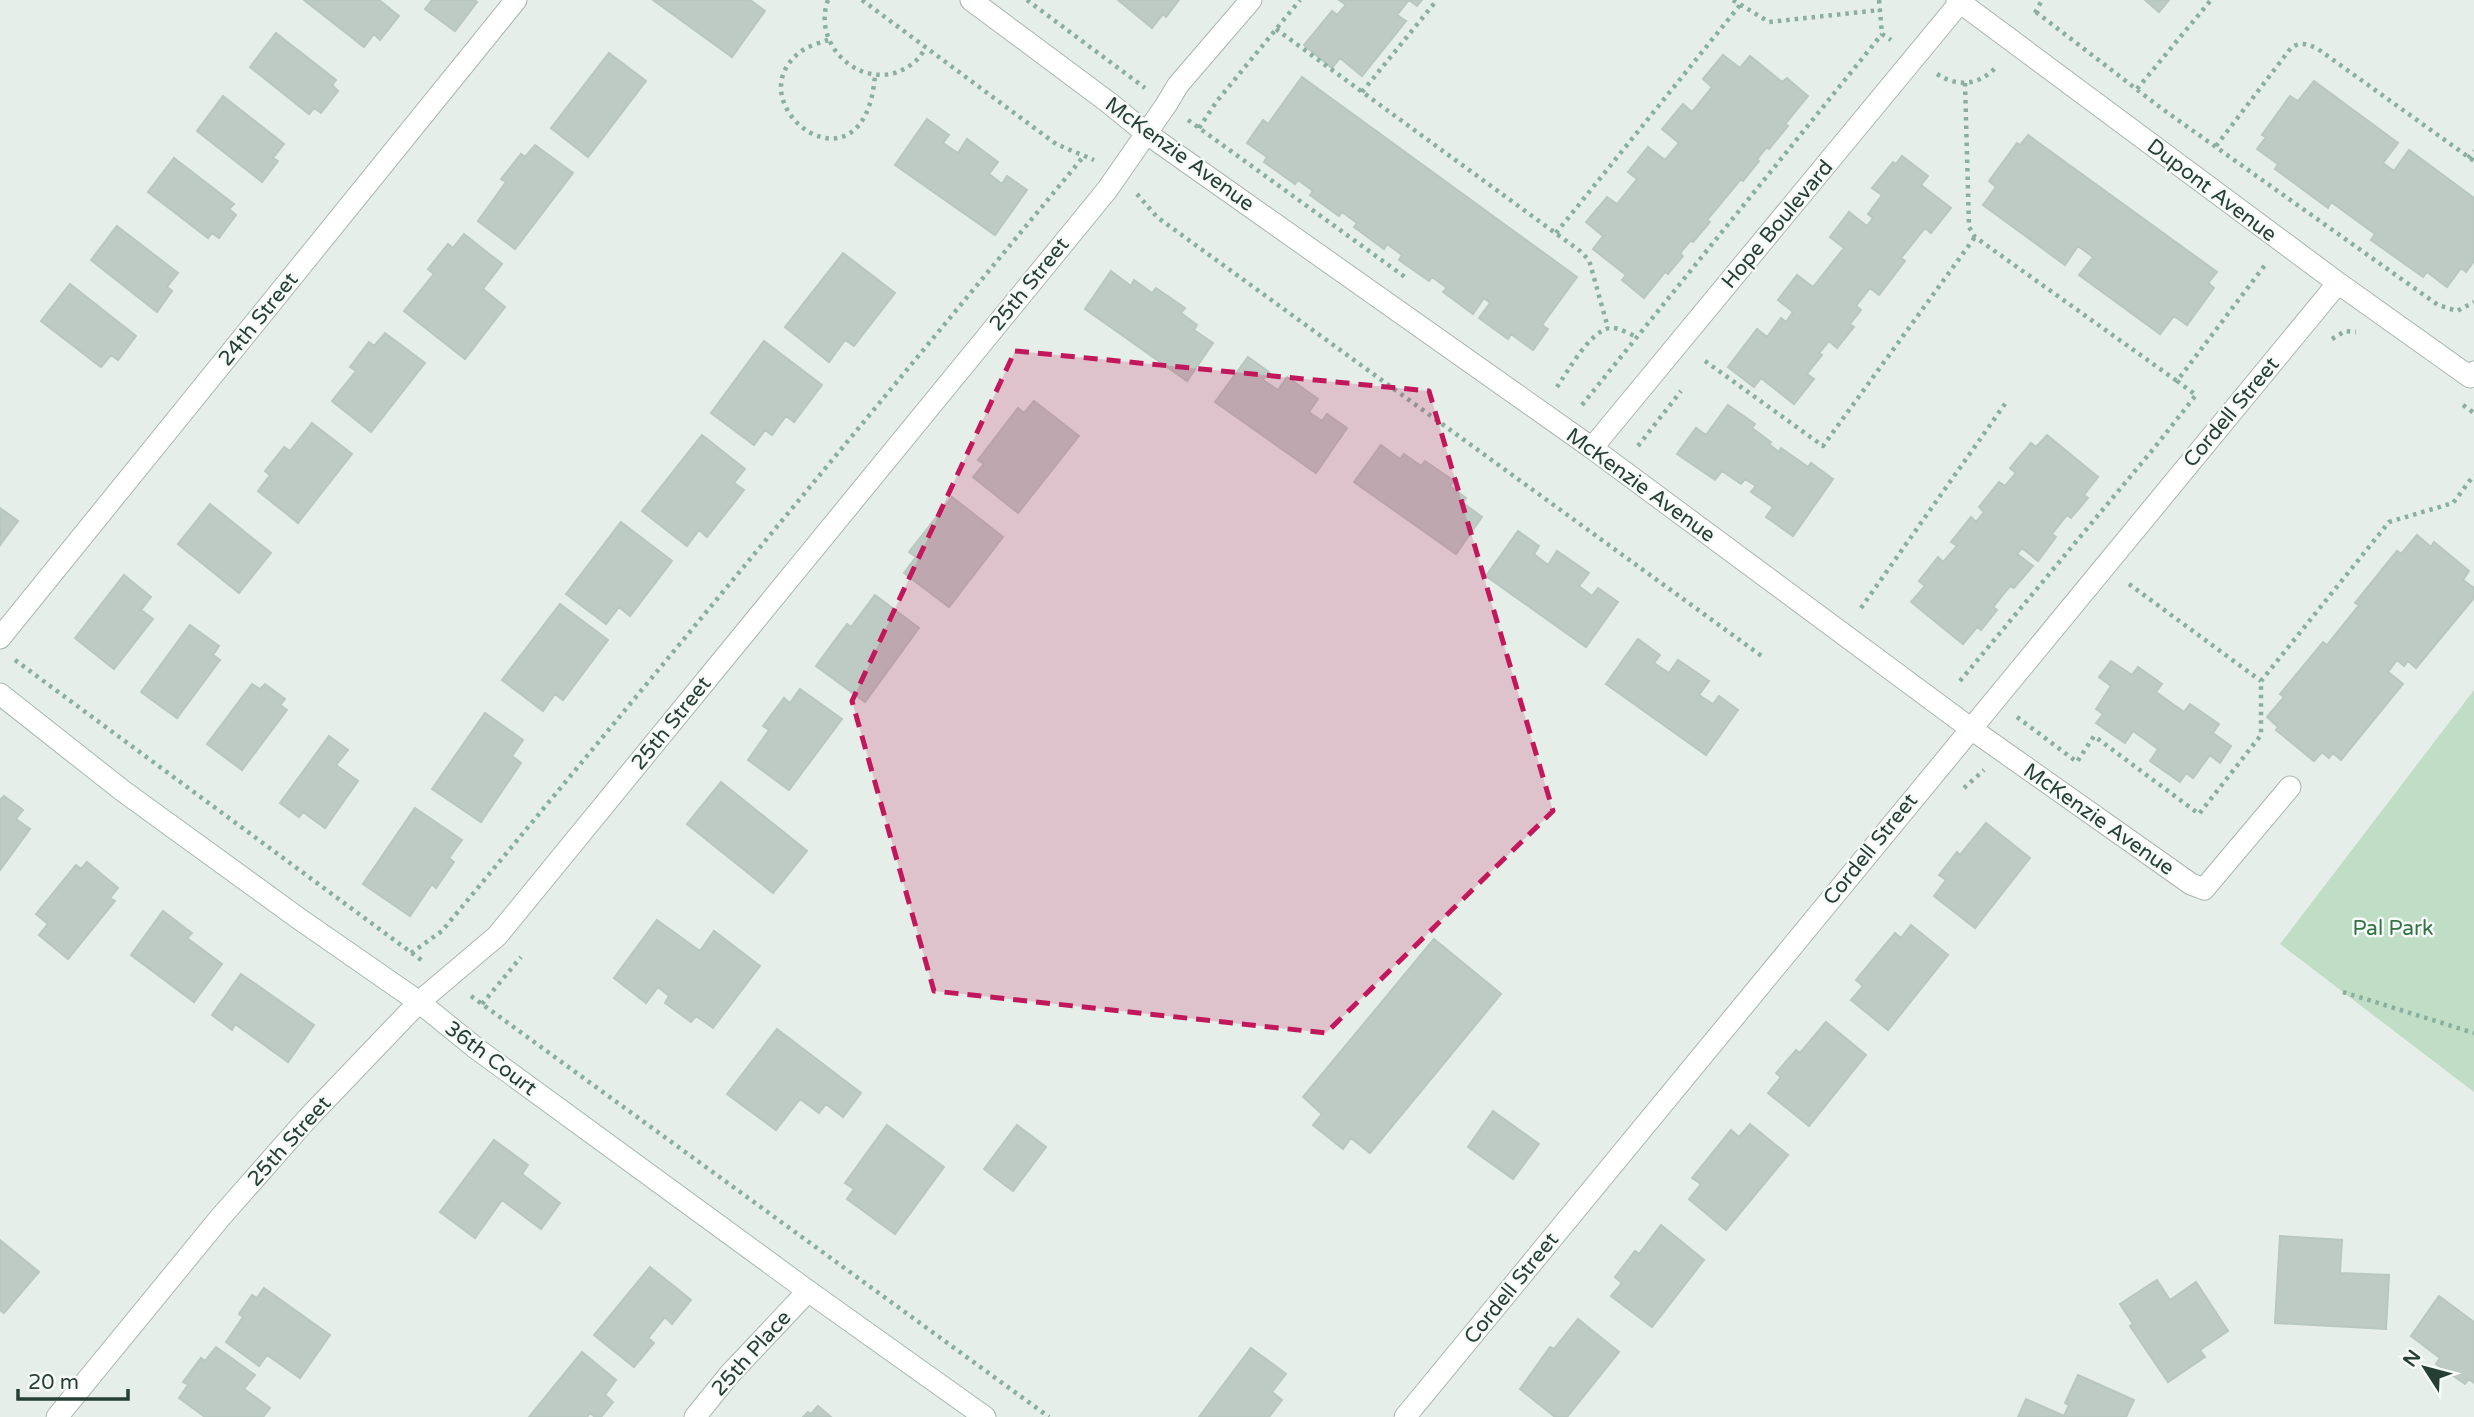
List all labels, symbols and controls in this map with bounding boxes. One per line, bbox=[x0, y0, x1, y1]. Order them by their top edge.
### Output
street label: McKenzie Avenue bbox=[1100, 92, 1259, 217]
street label: Dupont Avenue bbox=[2142, 134, 2281, 247]
street label: Hope Boulevard bbox=[1716, 155, 1838, 294]
street label: 25th Street bbox=[984, 233, 1075, 336]
street label: 24th Street bbox=[213, 268, 304, 371]
street label: Cordell Street bbox=[2178, 352, 2285, 472]
street label: McKenzie Avenue bbox=[1561, 423, 1720, 548]
street label: 25th Street bbox=[626, 672, 717, 775]
street label: McKenzie Avenue bbox=[2019, 758, 2179, 881]
street label: Cordell Street bbox=[1818, 789, 1923, 910]
park label: Pal Park bbox=[2353, 916, 2433, 941]
street label: 36th Court bbox=[440, 1016, 542, 1101]
street label: 25th Street bbox=[242, 1091, 336, 1192]
street label: Cordell Street bbox=[1459, 1228, 1564, 1349]
street label: 25th Place bbox=[706, 1305, 796, 1401]
north arrow bbox=[2390, 1333, 2460, 1403]
text: N bbox=[2399, 1346, 2425, 1371]
scale bar bbox=[18, 1358, 128, 1402]
text: 20 m bbox=[28, 1370, 79, 1395]

